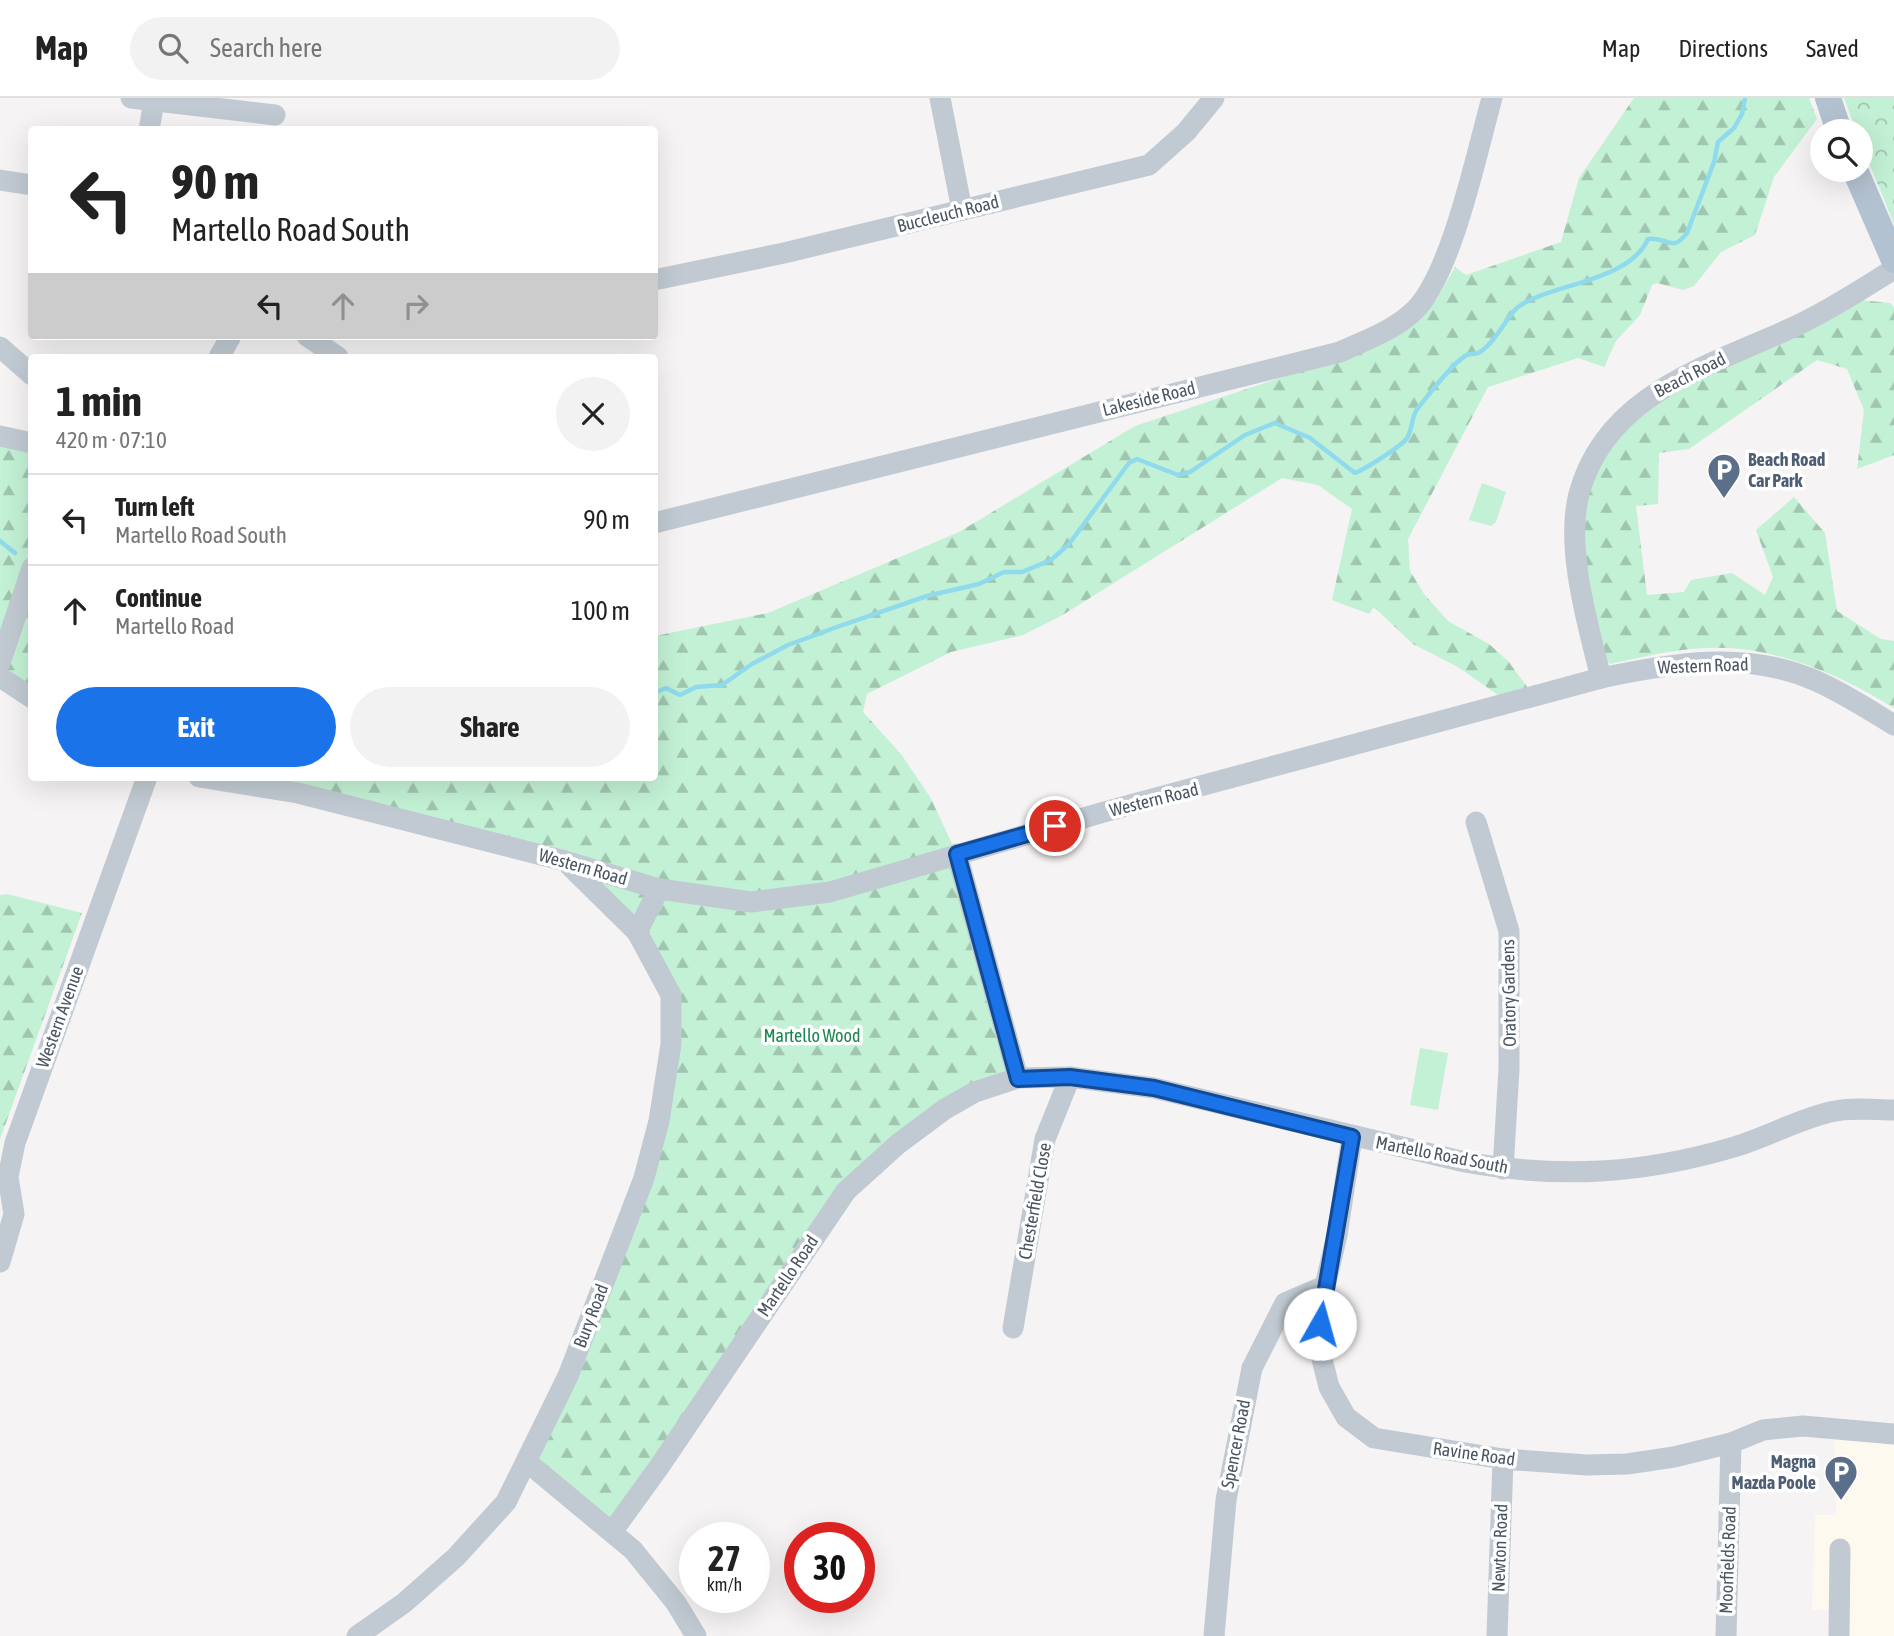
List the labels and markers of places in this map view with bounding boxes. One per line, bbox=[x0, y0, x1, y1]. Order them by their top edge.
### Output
place label: Beach Road Car Park bbox=[1748, 449, 1825, 491]
parking icon: Beach Road Car Park bbox=[1705, 451, 1743, 500]
pin bbox=[1025, 796, 1085, 856]
place label: Magna Mazda Poole bbox=[1732, 1451, 1816, 1493]
parking icon: Magna Mazda Poole bbox=[1822, 1453, 1860, 1502]

